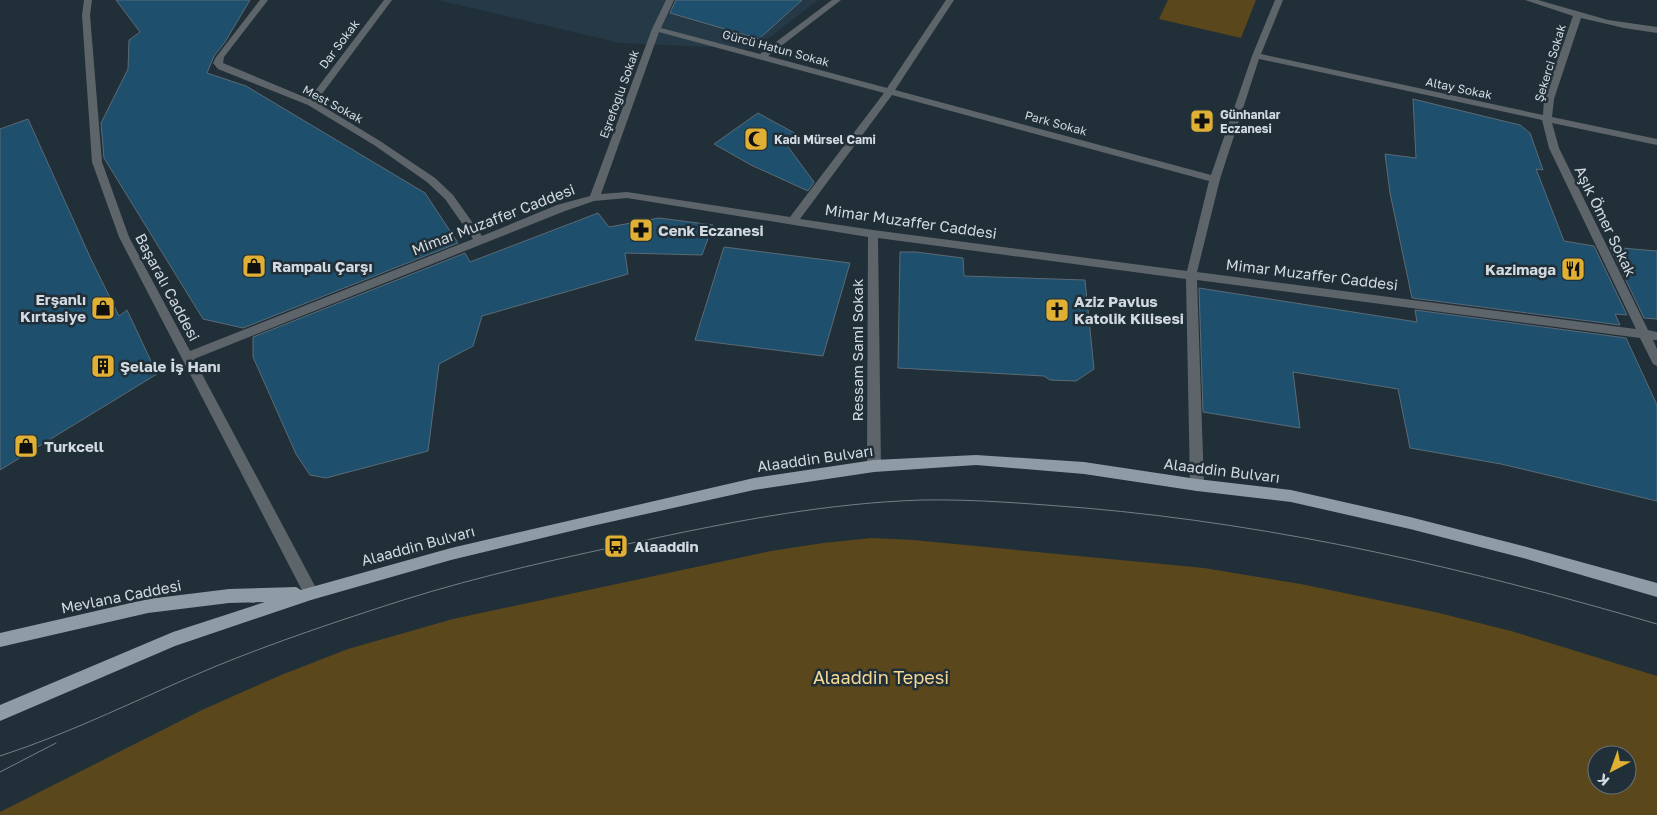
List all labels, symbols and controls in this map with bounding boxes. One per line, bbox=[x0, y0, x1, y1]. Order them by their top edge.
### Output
street label: Dar Sokak bbox=[316, 16, 363, 72]
street label: Şekerci Sokak bbox=[1531, 22, 1569, 104]
street label: Gürcü Hatun Sokak bbox=[721, 26, 831, 70]
street label: Eşrefoğlu Sokak bbox=[596, 47, 642, 140]
street label: Altay Sokak bbox=[1424, 74, 1494, 102]
street label: Mest Sokak bbox=[300, 82, 366, 126]
street label: Park Sokak bbox=[1023, 107, 1089, 139]
place label: Günhanlar Eczanesi bbox=[1220, 107, 1281, 136]
pharmacy icon: Günhanlar Eczanesi bbox=[1189, 108, 1215, 134]
mosque icon: Kadı Mürsel Cami bbox=[743, 126, 769, 152]
place label: Kadı Mürsel Cami bbox=[774, 132, 876, 147]
street label: Aşık Ömer Sokak bbox=[1571, 163, 1641, 280]
street label: Mimar Muzaffer Caddesi bbox=[409, 180, 577, 258]
street label: Mimar Muzaffer Caddesi bbox=[824, 200, 998, 242]
pharmacy icon: Cenk Eczanesi bbox=[628, 217, 654, 243]
place label: Cenk Eczanesi bbox=[658, 221, 764, 239]
street label: Başaralı Caddesi bbox=[132, 230, 204, 344]
shop icon: Rampalı Çarşı bbox=[241, 253, 267, 279]
street label: Mimar Muzaffer Caddesi bbox=[1225, 254, 1399, 294]
restaurant icon: Kazimaga bbox=[1560, 256, 1586, 282]
place label: Rampalı Çarşı bbox=[272, 257, 373, 275]
place label: Kazimaga bbox=[1485, 260, 1556, 278]
street label: Ressam Sami Sokak bbox=[848, 278, 866, 422]
place label: Erşanlı Kırtasiye bbox=[20, 290, 86, 325]
place label: Aziz Pavlus Katolik Kilisesi bbox=[1074, 292, 1184, 327]
shop icon: Erşanlı Kırtasiye bbox=[90, 295, 116, 321]
church icon: Aziz Pavlus Katolik Kilisesi bbox=[1044, 297, 1070, 323]
building icon: Şelale İş Hanı bbox=[90, 353, 116, 379]
place label: Şelale İş Hanı bbox=[120, 357, 221, 375]
shop icon: Turkcell bbox=[13, 433, 39, 459]
place label: Turkcell bbox=[44, 437, 104, 455]
street label: Alaaddin Bulvarı bbox=[756, 441, 874, 475]
street label: Alaaddin Bulvarı bbox=[1163, 454, 1281, 486]
street label: Alaaddin Bulvarı bbox=[359, 521, 477, 569]
bus stop icon: Alaaddin bbox=[603, 533, 629, 559]
place label: Alaaddin bbox=[634, 537, 699, 555]
street label: Mevlana Caddesi bbox=[59, 576, 183, 616]
park label: Alaaddin Tepesi bbox=[813, 666, 949, 688]
north arrow bbox=[1587, 745, 1637, 795]
text: K bbox=[1594, 770, 1613, 790]

